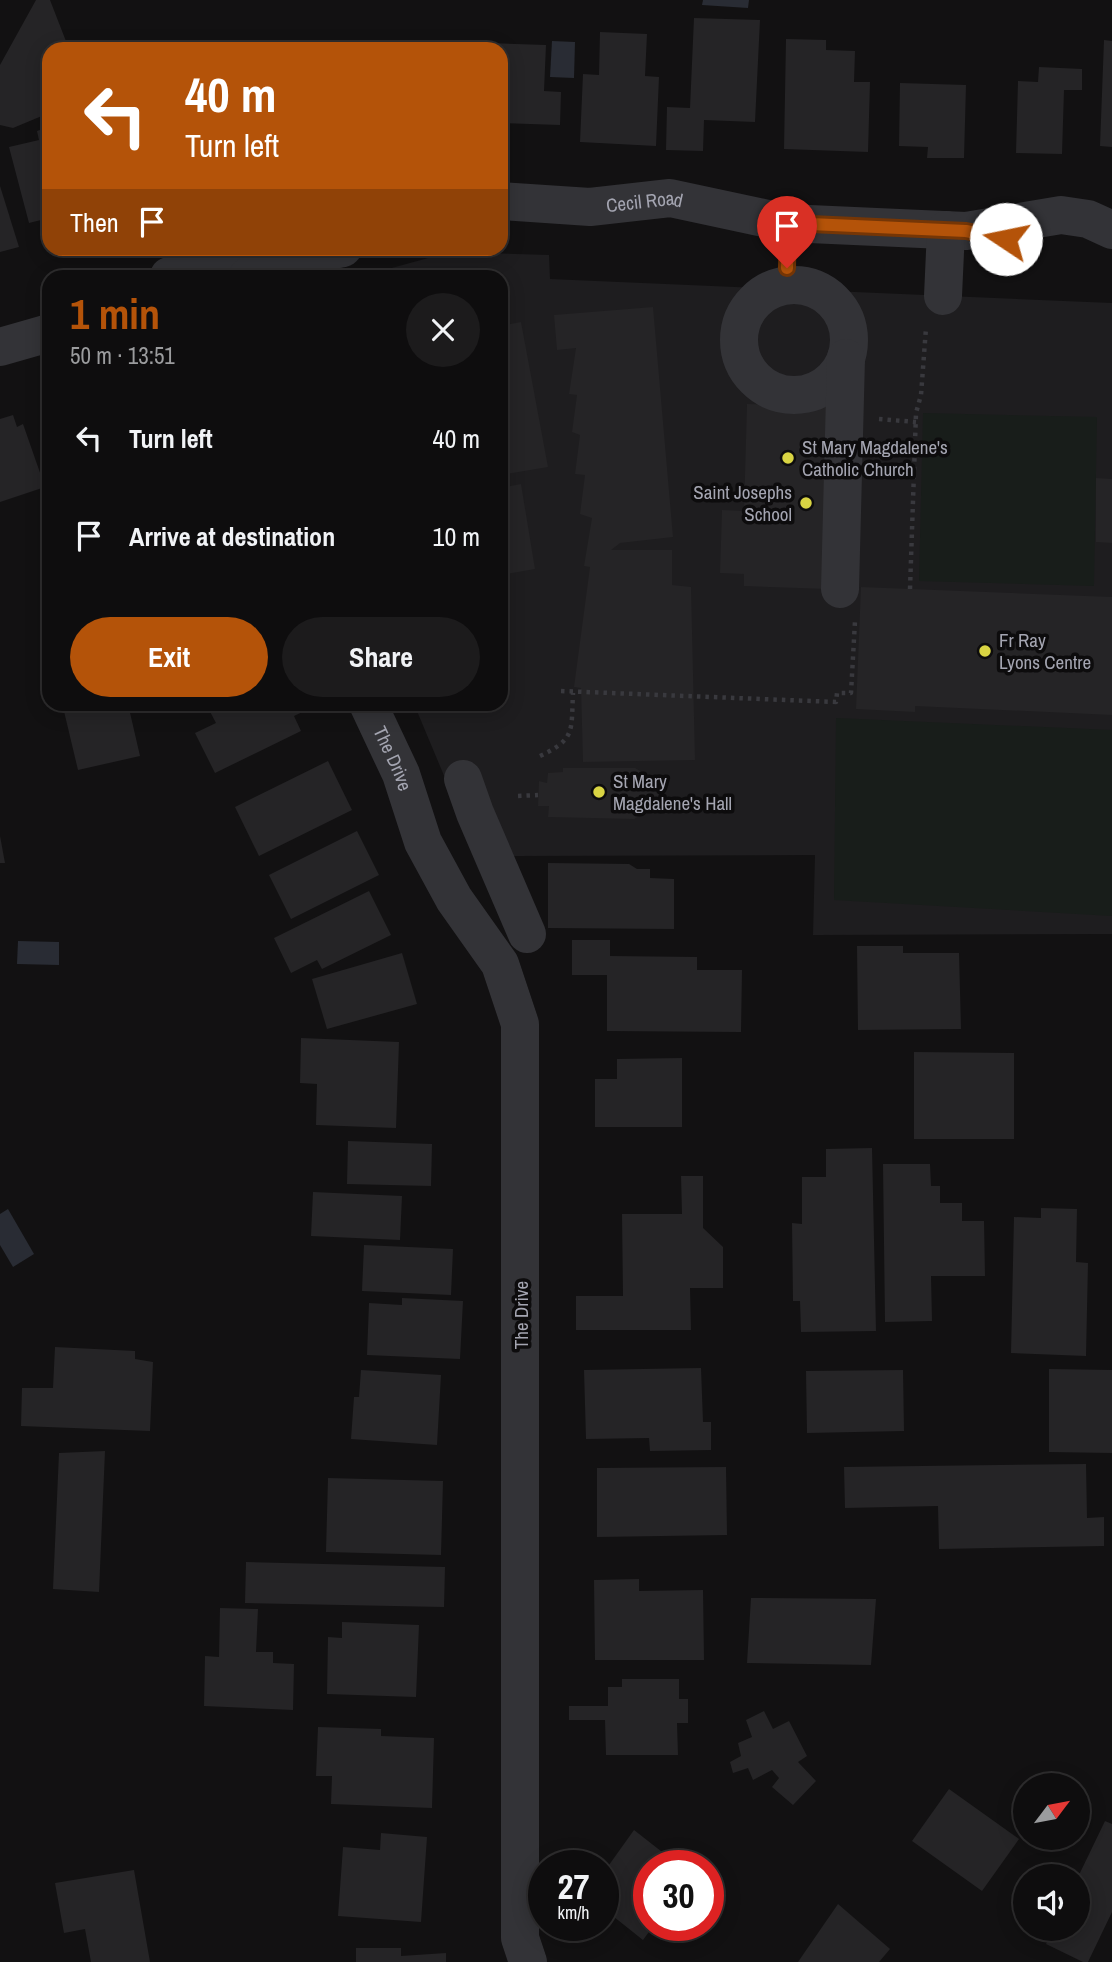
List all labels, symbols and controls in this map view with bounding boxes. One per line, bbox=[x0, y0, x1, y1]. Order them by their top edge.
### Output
text: 40 m bbox=[185, 61, 277, 127]
icon: left bbox=[70, 70, 161, 161]
text: Turn left bbox=[185, 124, 279, 167]
street label: Cecil Road bbox=[605, 185, 685, 218]
pin bbox=[757, 196, 817, 268]
position arrow bbox=[969, 202, 1043, 276]
icon: arrive bbox=[133, 203, 171, 241]
text: Then bbox=[70, 205, 119, 240]
icon: arrive bbox=[768, 207, 806, 245]
text: 1 min bbox=[70, 286, 160, 342]
button: close bbox=[406, 293, 480, 367]
text: 50 m · 13:51 bbox=[70, 340, 175, 371]
icon: left bbox=[70, 419, 108, 457]
text: Turn left bbox=[129, 421, 213, 456]
text: 40 m bbox=[433, 421, 480, 456]
place label: St Mary Magdalene's Catholic Church bbox=[802, 434, 948, 482]
marker: St Mary Magdalene's Catholic Church bbox=[780, 450, 796, 466]
place label: Saint Josephs School bbox=[693, 479, 792, 527]
marker: Saint Josephs School bbox=[798, 495, 814, 511]
icon: arrive bbox=[70, 517, 108, 555]
text: Arrive at destination bbox=[129, 519, 335, 554]
text: 10 m bbox=[433, 519, 480, 554]
button: Exit bbox=[70, 617, 268, 697]
button: Share bbox=[282, 617, 480, 697]
place label: Fr Ray Lyons Centre bbox=[999, 627, 1091, 675]
marker: Fr Ray Lyons Centre bbox=[977, 643, 993, 659]
street label: The Drive bbox=[367, 722, 419, 794]
place label: St Mary Magdalene's Hall bbox=[613, 768, 732, 816]
marker: St Mary Magdalene's Hall bbox=[591, 784, 607, 800]
street label: The Drive bbox=[508, 1281, 534, 1349]
north arrow bbox=[1013, 1773, 1090, 1850]
map controls bbox=[1013, 1773, 1090, 1941]
speed limit sign: 30 bbox=[633, 1850, 724, 1941]
text: 27 bbox=[558, 1863, 589, 1910]
button: sound bbox=[1013, 1864, 1090, 1941]
text: km/h bbox=[558, 1900, 590, 1925]

